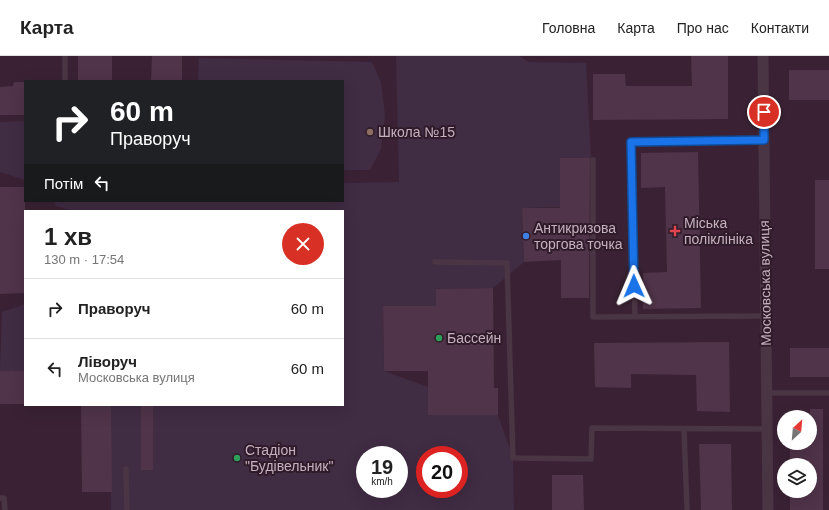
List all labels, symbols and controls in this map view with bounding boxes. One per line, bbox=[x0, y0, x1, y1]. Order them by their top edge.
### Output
text: Карта bbox=[20, 17, 74, 38]
text: Головна bbox=[542, 20, 595, 36]
text: Карта bbox=[617, 20, 655, 36]
text: Про нас bbox=[677, 20, 729, 36]
text: Контакти bbox=[751, 20, 809, 36]
pin bbox=[747, 95, 781, 129]
icon: right bbox=[44, 96, 96, 148]
text: 60 m bbox=[110, 96, 174, 127]
icon: arrive bbox=[753, 101, 775, 123]
place label: Школа №15 bbox=[378, 124, 455, 140]
marker: Школа №15 bbox=[365, 127, 375, 137]
text: Праворуч bbox=[110, 129, 191, 149]
icon: left bbox=[91, 172, 113, 194]
text: Потім bbox=[44, 175, 83, 192]
place label: Міська поліклініка bbox=[684, 215, 753, 247]
place label: Антикризова торгова точка bbox=[534, 220, 623, 252]
street label: Московська вулиця bbox=[756, 220, 774, 346]
text: 1 хв bbox=[44, 223, 92, 250]
button: close bbox=[282, 223, 324, 265]
marker: Міська поліклініка bbox=[669, 225, 681, 237]
marker: Антикризова торгова точка bbox=[521, 231, 531, 241]
text: 130 m · 17:54 bbox=[44, 252, 124, 267]
position arrow bbox=[613, 265, 655, 307]
icon: right bbox=[44, 298, 66, 320]
text: Праворуч bbox=[78, 300, 151, 317]
text: 60 m bbox=[291, 300, 324, 317]
place label: Бассейн bbox=[447, 330, 501, 346]
marker: Бассейн bbox=[434, 333, 444, 343]
text: Ліворуч bbox=[78, 353, 137, 370]
icon: left bbox=[44, 358, 66, 380]
text: 60 m bbox=[291, 360, 324, 377]
text: Московська вулиця bbox=[78, 370, 195, 385]
north arrow bbox=[777, 410, 817, 450]
map controls bbox=[777, 410, 817, 498]
place label: Стадіон "Будівельник" bbox=[245, 442, 333, 474]
speed limit sign: 20 bbox=[416, 446, 468, 498]
marker: Стадіон "Будівельник" bbox=[232, 453, 242, 463]
text: 19 bbox=[371, 456, 393, 478]
button: layers bbox=[777, 458, 817, 498]
text: km/h bbox=[371, 476, 393, 487]

